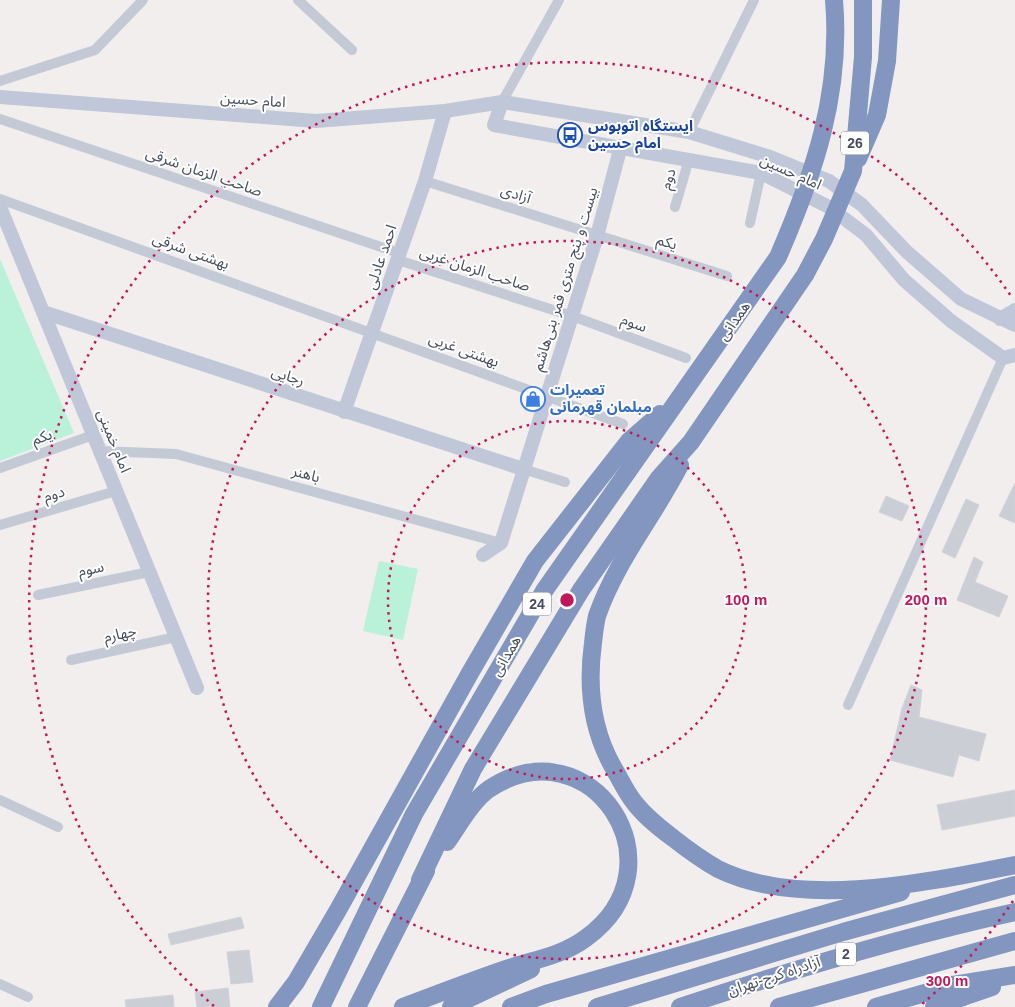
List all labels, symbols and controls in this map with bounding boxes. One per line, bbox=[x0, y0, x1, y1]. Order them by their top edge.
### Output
street label: امام حسین bbox=[220, 89, 286, 113]
place label: ایستگاه اتوبوس امام حسین bbox=[588, 117, 693, 154]
bus stop icon: ایستگاه اتوبوس امام حسین bbox=[557, 122, 583, 148]
road number: 26 bbox=[841, 132, 869, 154]
street label: صاحب الزمان شرقی bbox=[143, 144, 265, 200]
street label: امام حسین bbox=[757, 150, 825, 195]
street label: دوم bbox=[656, 166, 682, 192]
street label: آزادی bbox=[499, 181, 534, 208]
street label: بیست و پنج متری قمر بنی‌هاشم bbox=[528, 185, 604, 374]
street label: احمد عادلی bbox=[362, 222, 400, 292]
street label: بهشتی شرقی bbox=[150, 229, 232, 273]
street label: یکم bbox=[654, 230, 679, 256]
street label: صاحب الزمان غربی bbox=[418, 243, 532, 295]
street label: همدانی bbox=[714, 298, 754, 344]
street label: سوم bbox=[618, 310, 650, 338]
street label: بهشتی غربی bbox=[426, 329, 502, 371]
street label: رجایی bbox=[269, 362, 307, 390]
place label: تعمیرات مبلمان قهرمانی bbox=[550, 381, 652, 416]
shop icon: تعمیرات مبلمان قهرمانی bbox=[520, 386, 546, 412]
street label: امام خمینی bbox=[91, 407, 135, 476]
street label: یکم bbox=[29, 425, 55, 451]
street label: باهنر bbox=[289, 461, 322, 486]
street label: دوم bbox=[41, 482, 67, 507]
street label: سوم bbox=[76, 557, 106, 582]
centre of rings bbox=[558, 591, 576, 609]
text: 100 m bbox=[725, 591, 767, 608]
text: 200 m bbox=[905, 591, 947, 608]
road number: 24 bbox=[523, 592, 551, 616]
street label: چهارم bbox=[102, 622, 139, 648]
street label: همدانی bbox=[487, 632, 525, 680]
road number: 2 bbox=[836, 942, 856, 966]
street label: آزادراه کرج-تهران bbox=[725, 952, 824, 1002]
text: 300 m bbox=[926, 972, 968, 989]

